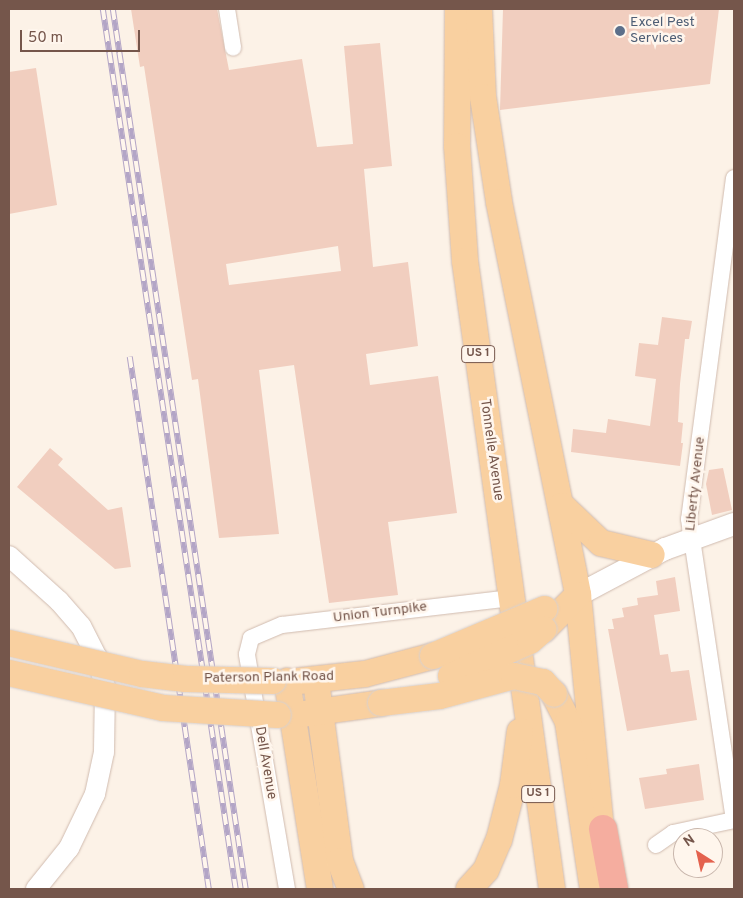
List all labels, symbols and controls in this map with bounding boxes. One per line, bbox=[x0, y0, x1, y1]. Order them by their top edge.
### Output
place label: Excel Pest Services bbox=[630, 15, 695, 48]
scale bar bbox=[22, 20, 142, 52]
marker: Excel Pest Services bbox=[614, 25, 626, 37]
text: 50 m bbox=[28, 29, 63, 48]
road number: US 1 bbox=[460, 344, 496, 364]
street label: Tonnelle Avenue bbox=[475, 398, 507, 502]
street label: Liberty Avenue bbox=[683, 436, 709, 532]
street label: Union Turnpike bbox=[332, 599, 428, 627]
street label: Paterson Plank Road bbox=[204, 668, 334, 688]
street label: Dell Avenue bbox=[250, 725, 280, 801]
road number: US 1 bbox=[520, 784, 556, 804]
north arrow bbox=[673, 828, 723, 878]
text: N bbox=[681, 831, 699, 851]

